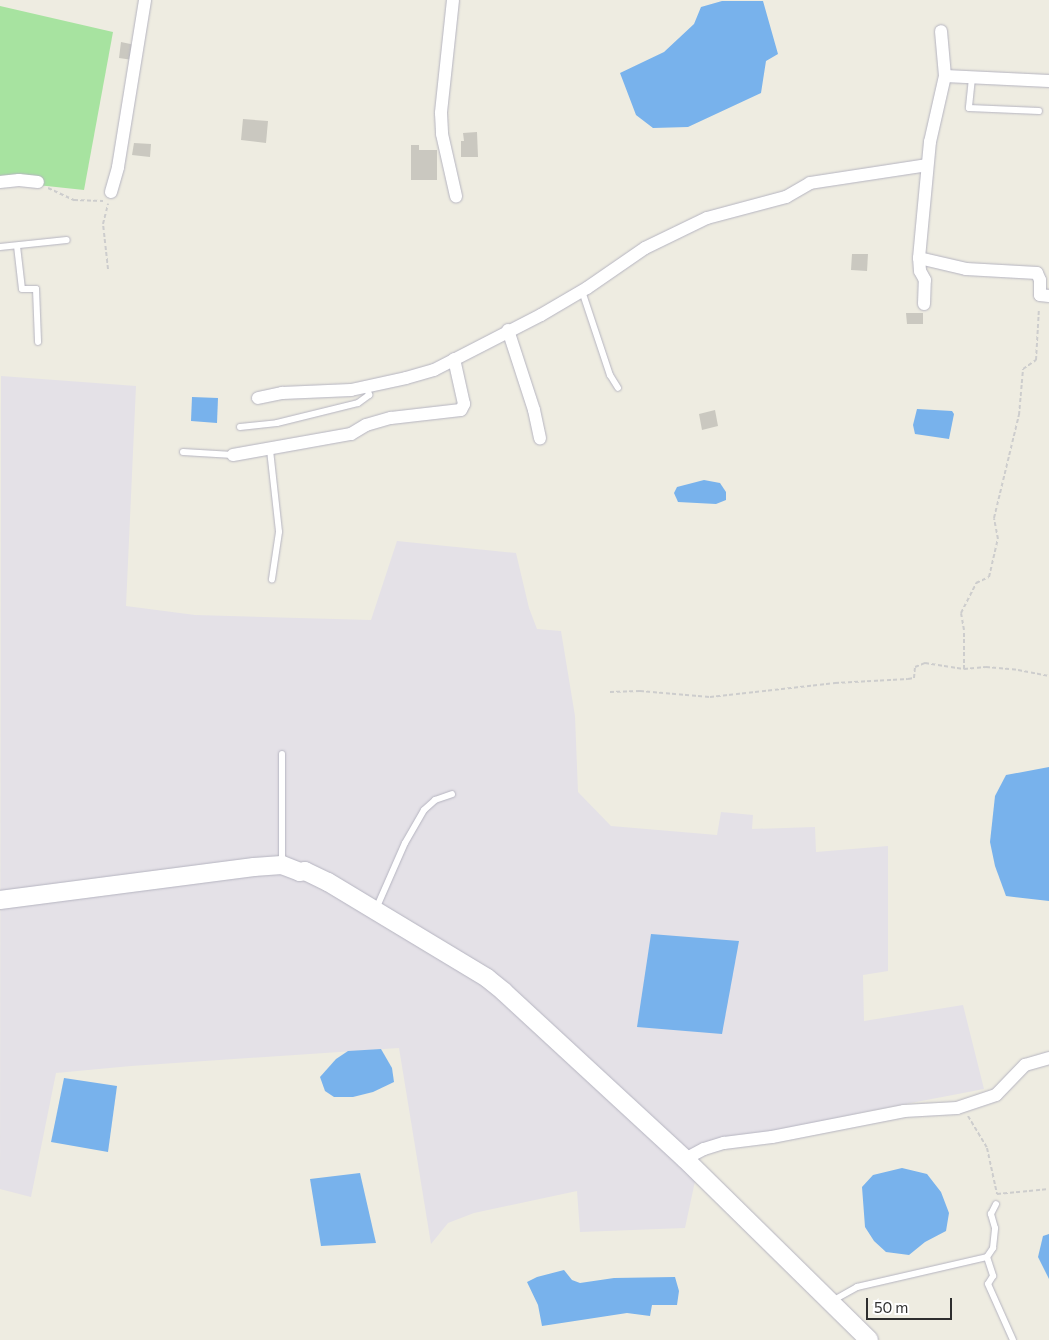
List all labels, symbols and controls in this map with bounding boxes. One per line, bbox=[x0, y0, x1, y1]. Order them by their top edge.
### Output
scale bar bbox=[869, 1288, 955, 1320]
text: 50 m bbox=[874, 1298, 908, 1316]

